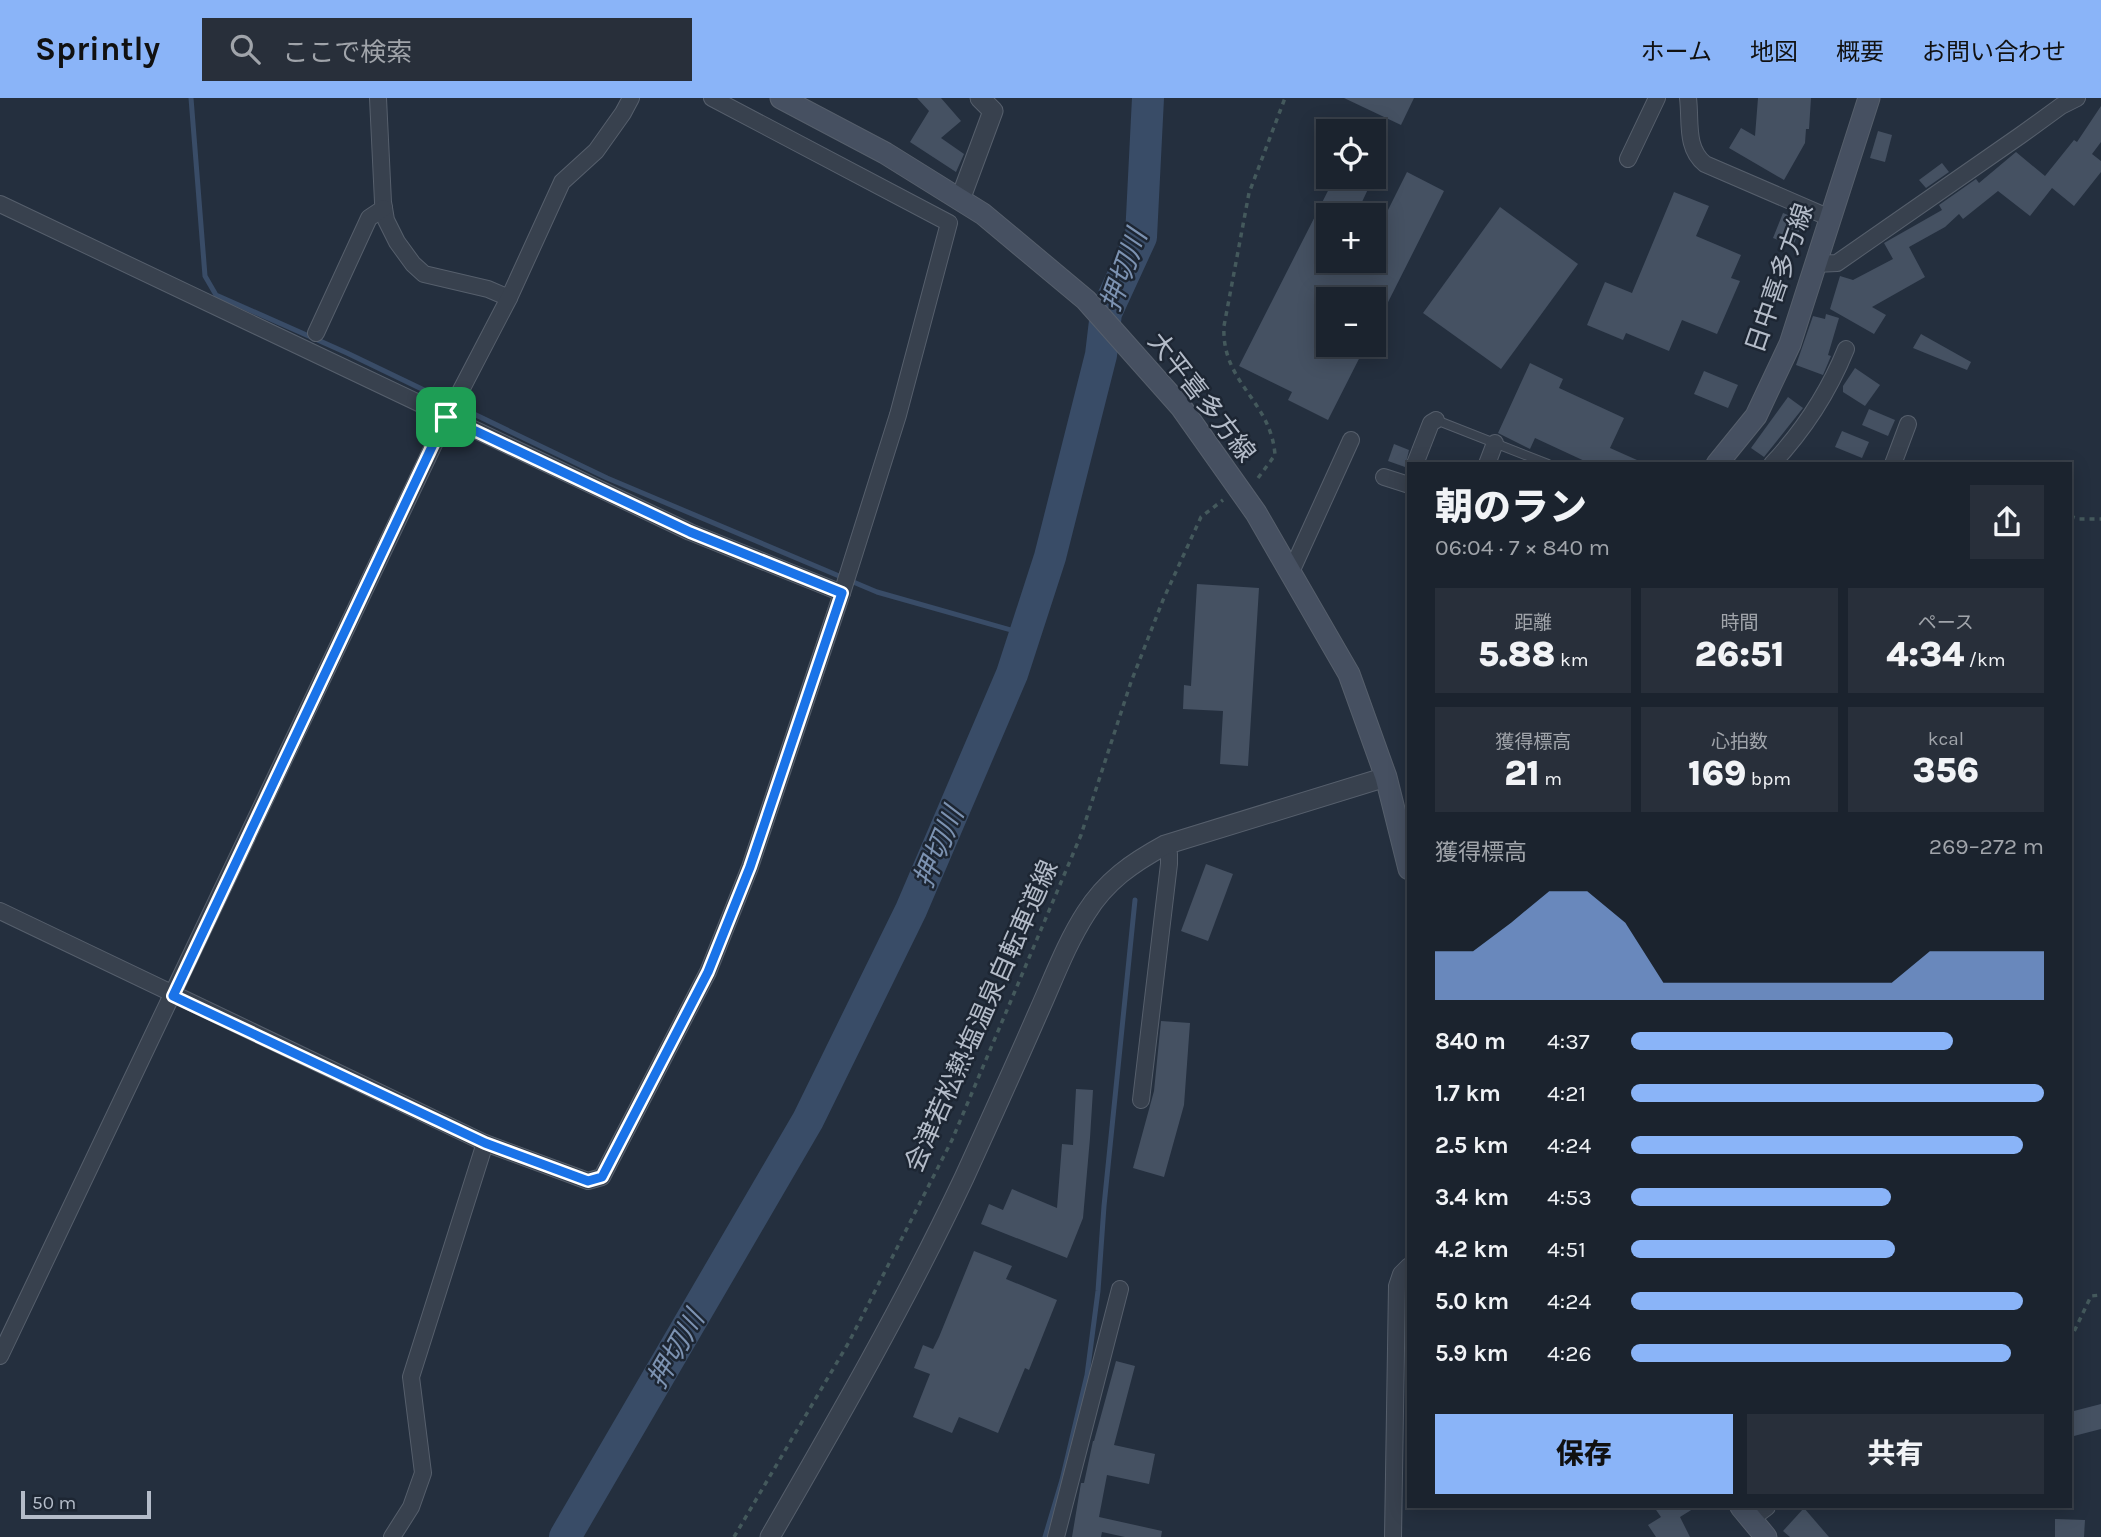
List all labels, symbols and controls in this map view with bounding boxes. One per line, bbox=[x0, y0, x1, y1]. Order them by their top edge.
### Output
search box bbox=[202, 18, 692, 81]
text: Sprintly bbox=[35, 30, 160, 68]
icon: search bbox=[226, 30, 264, 68]
text: ここで検索 bbox=[282, 37, 412, 68]
text: ホーム bbox=[1641, 38, 1712, 66]
text: 地図 bbox=[1750, 38, 1798, 66]
text: 概要 bbox=[1836, 38, 1884, 66]
text: お問い合わせ bbox=[1922, 38, 2066, 66]
map controls bbox=[1316, 119, 1386, 357]
button: locate bbox=[1316, 119, 1386, 189]
street label: 日中喜多方線 bbox=[1739, 199, 1820, 357]
button: + bbox=[1316, 203, 1386, 273]
water label: 押切川 bbox=[1094, 222, 1154, 315]
button: − bbox=[1316, 287, 1386, 357]
street label: 大平喜多方線 bbox=[1141, 326, 1262, 468]
pin bbox=[416, 387, 476, 447]
icon: arrive bbox=[427, 398, 465, 436]
text: 朝のラン bbox=[1435, 485, 1587, 530]
button: share bbox=[1970, 485, 2044, 559]
text: 06:04 · 7 × 840 m bbox=[1435, 534, 1610, 561]
text: 距離 bbox=[1514, 612, 1552, 634]
text: 時間 bbox=[1720, 612, 1759, 634]
text: ペース bbox=[1918, 612, 1974, 634]
text: 5.88 bbox=[1478, 634, 1555, 675]
text: 26:51 bbox=[1695, 634, 1784, 675]
text: 4:34 bbox=[1886, 634, 1964, 675]
text: km bbox=[1555, 649, 1588, 671]
text: /km bbox=[1964, 649, 2005, 671]
text: kcal bbox=[1928, 728, 1964, 750]
text: 獲得標高 bbox=[1495, 731, 1571, 753]
text: 心拍数 bbox=[1711, 731, 1768, 753]
text: 356 bbox=[1913, 750, 1979, 791]
text: 21 bbox=[1504, 753, 1540, 794]
text: 169 bbox=[1688, 753, 1746, 794]
text: m bbox=[1540, 768, 1562, 790]
text: bpm bbox=[1746, 768, 1791, 790]
water label: 押切川 bbox=[907, 799, 971, 892]
text: 269–272 m bbox=[1929, 833, 2044, 860]
text: 獲得標高 bbox=[1435, 839, 1527, 866]
street label: 会津若松熱塩温泉自転車道線 bbox=[899, 856, 1064, 1177]
text: 840 m bbox=[1435, 1028, 1506, 1055]
text: 4:37 bbox=[1547, 1028, 1590, 1055]
text: 1.7 km bbox=[1435, 1080, 1501, 1107]
text: 4:21 bbox=[1547, 1080, 1586, 1107]
text: 2.5 km bbox=[1435, 1132, 1509, 1159]
text: 4:24 bbox=[1547, 1132, 1591, 1159]
text: 3.4 km bbox=[1435, 1184, 1509, 1211]
text: 4:53 bbox=[1547, 1184, 1592, 1211]
text: 4.2 km bbox=[1435, 1236, 1509, 1263]
text: 4:51 bbox=[1547, 1236, 1586, 1263]
text: 5.0 km bbox=[1435, 1288, 1509, 1315]
text: 4:24 bbox=[1547, 1288, 1591, 1315]
water label: 押切川 bbox=[640, 1302, 712, 1394]
text: 5.9 km bbox=[1435, 1340, 1509, 1367]
text: 4:26 bbox=[1547, 1340, 1592, 1367]
button: 保存 bbox=[1435, 1414, 1733, 1494]
button: 共有 bbox=[1747, 1414, 2044, 1494]
scale bar bbox=[21, 1488, 150, 1520]
text: 50 m bbox=[32, 1492, 76, 1514]

